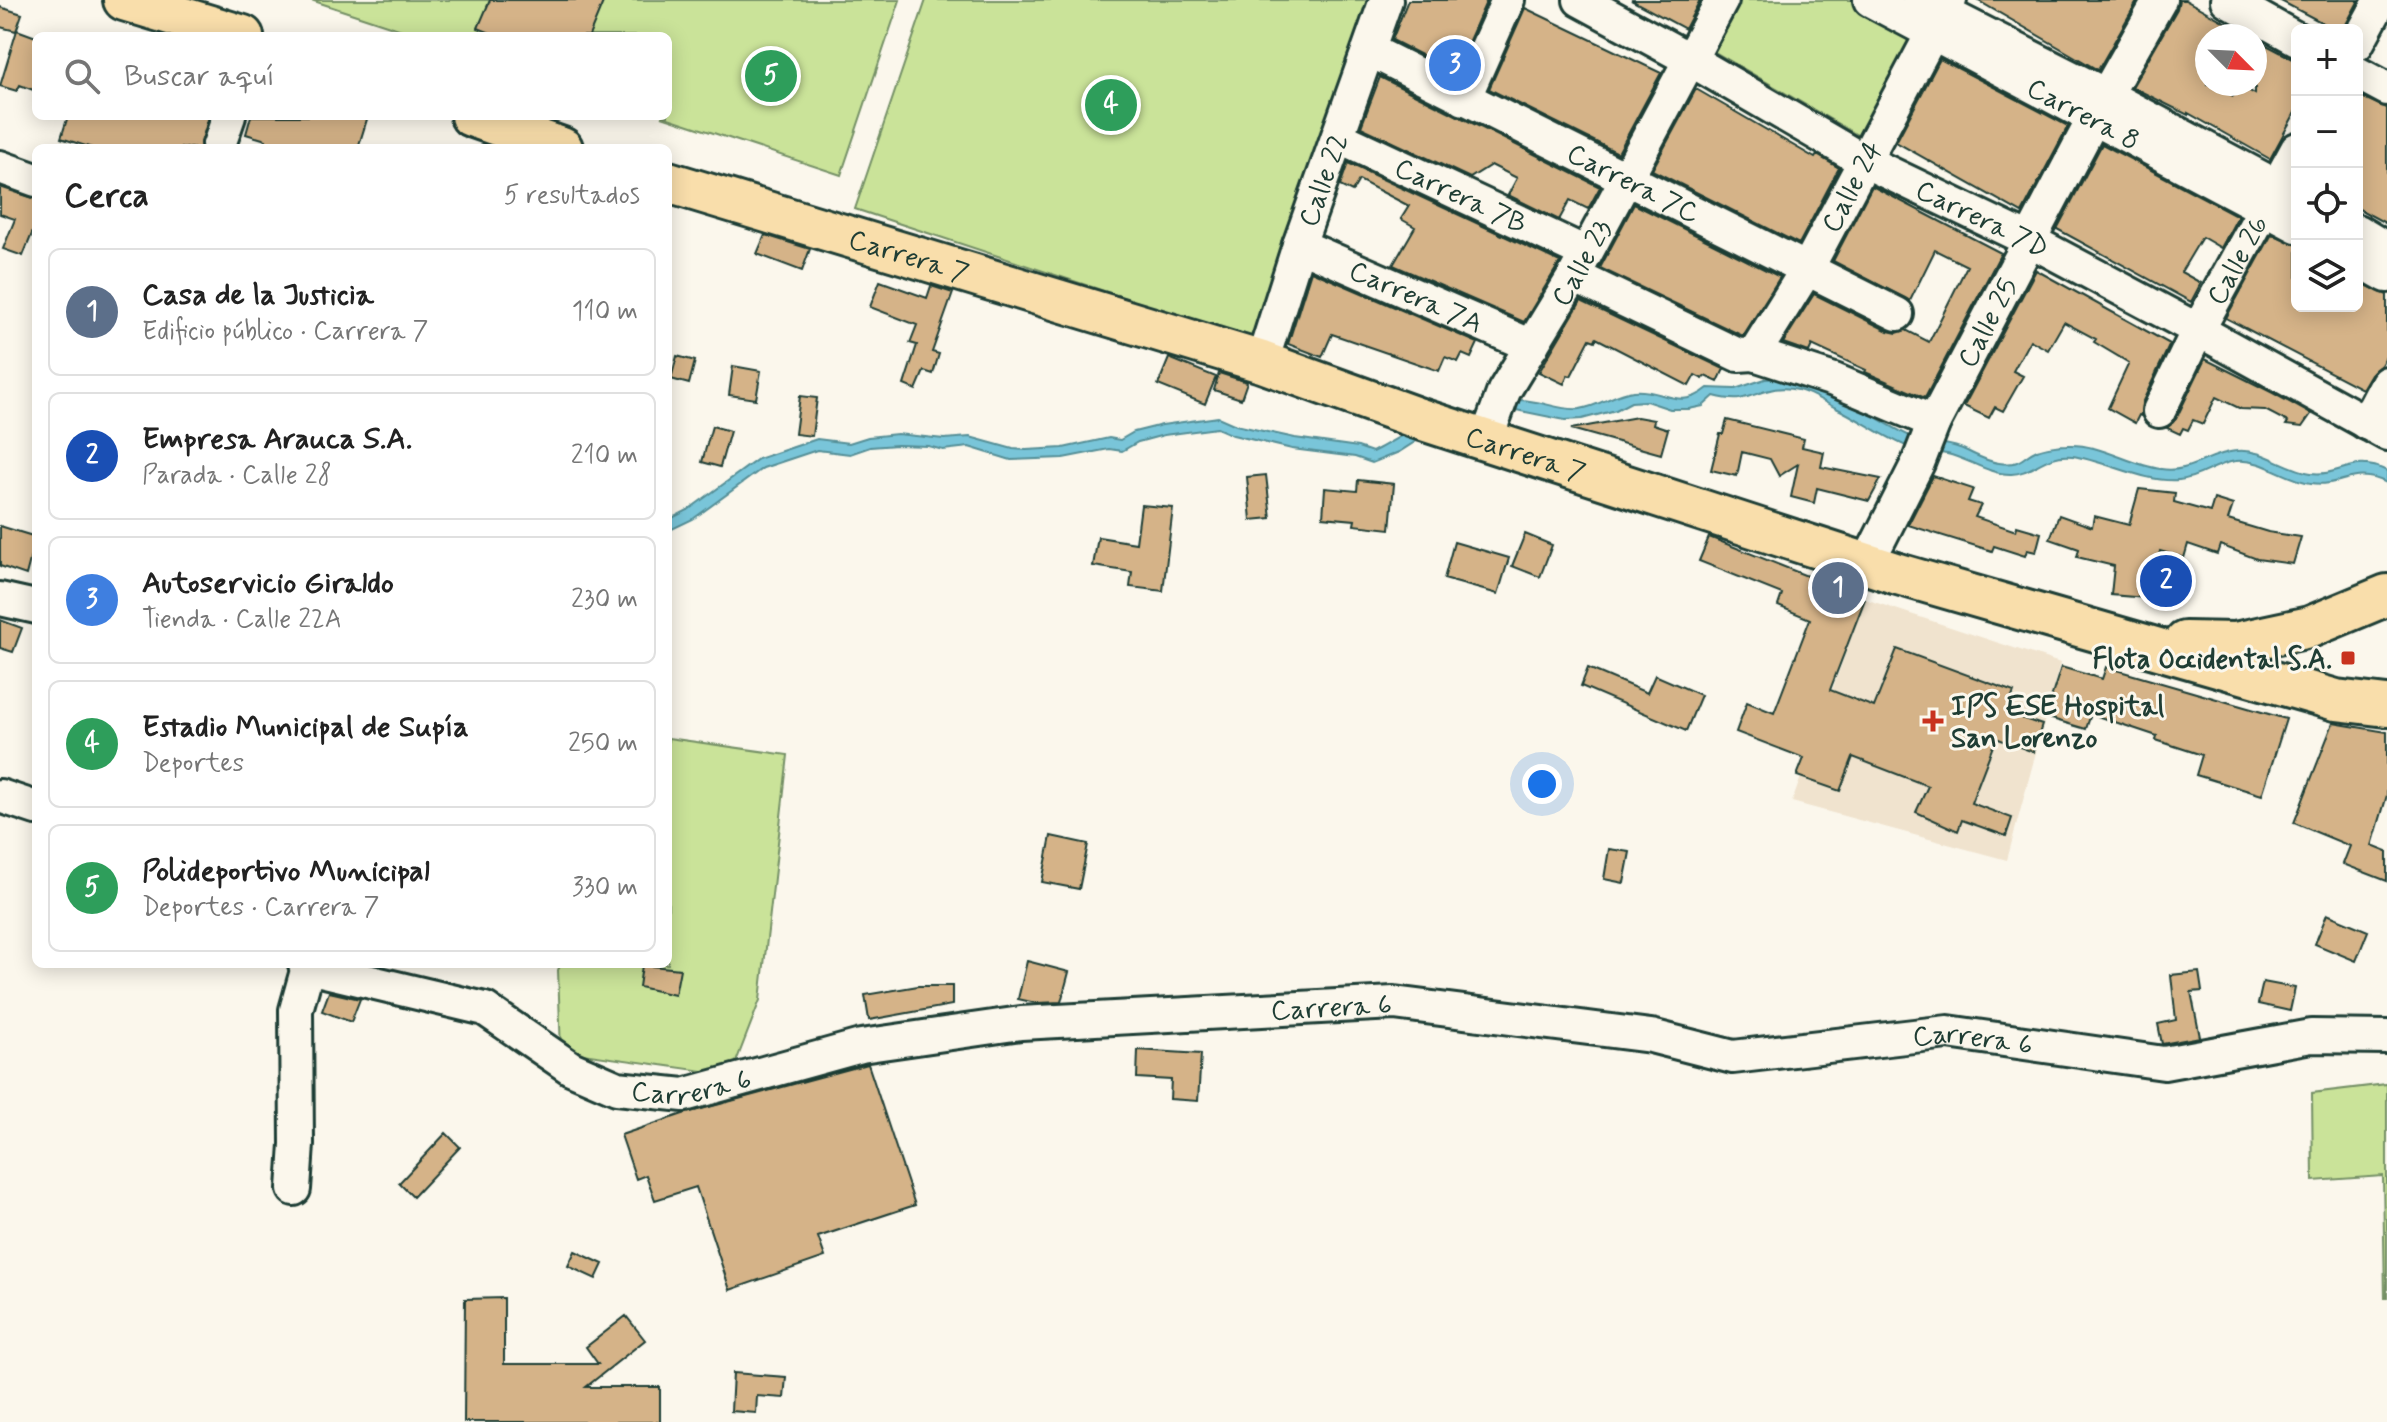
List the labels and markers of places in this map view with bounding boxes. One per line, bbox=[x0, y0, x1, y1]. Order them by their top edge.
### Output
pin: 3 bbox=[1429, 35, 1481, 95]
pin: 5 bbox=[745, 46, 797, 106]
pin: 4 bbox=[1085, 75, 1137, 135]
pin: 2 bbox=[2140, 551, 2192, 611]
pin: 1 bbox=[1812, 558, 1864, 618]
place label: Flota Occidental S.A. bbox=[2092, 642, 2332, 679]
marker: Flota Occidental S.A. bbox=[2339, 649, 2357, 667]
place label: IPS ESE Hospital San Lorenzo bbox=[1951, 689, 2164, 758]
marker: IPS ESE Hospital San Lorenzo bbox=[1922, 710, 1944, 732]

